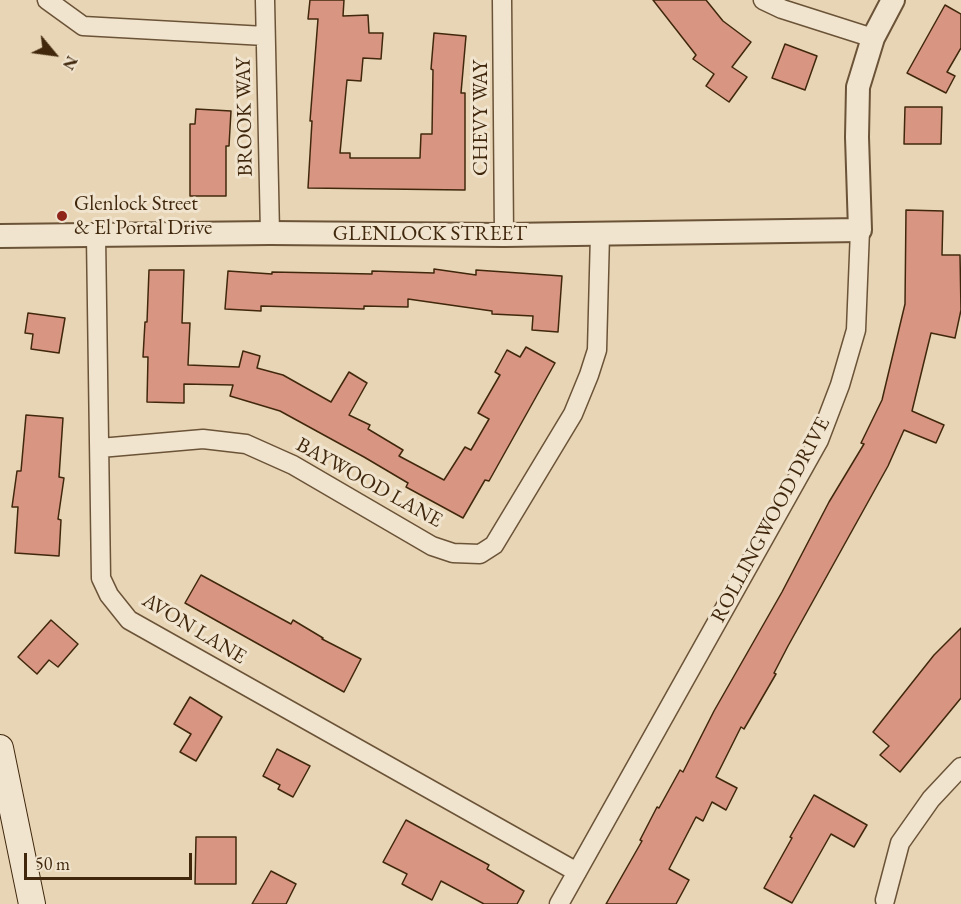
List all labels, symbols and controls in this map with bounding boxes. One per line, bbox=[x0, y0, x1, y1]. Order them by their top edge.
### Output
north arrow bbox=[24, 24, 84, 84]
text: N bbox=[58, 52, 83, 74]
street label: BROOK WAY bbox=[231, 57, 259, 177]
street label: CHEVY WAY bbox=[468, 60, 494, 176]
place label: Glenlock Street & El Portal Drive bbox=[74, 191, 212, 241]
marker: Glenlock Street & El Portal Drive bbox=[55, 209, 69, 223]
street label: GLENLOCK STREET bbox=[333, 221, 527, 247]
street label: ROLLINGWOOD DRIVE bbox=[706, 413, 836, 627]
street label: BAYWOOD LANE bbox=[291, 432, 447, 534]
street label: AVON LANE bbox=[137, 588, 251, 670]
scale bar bbox=[27, 841, 195, 879]
text: 50 m bbox=[35, 852, 70, 875]

